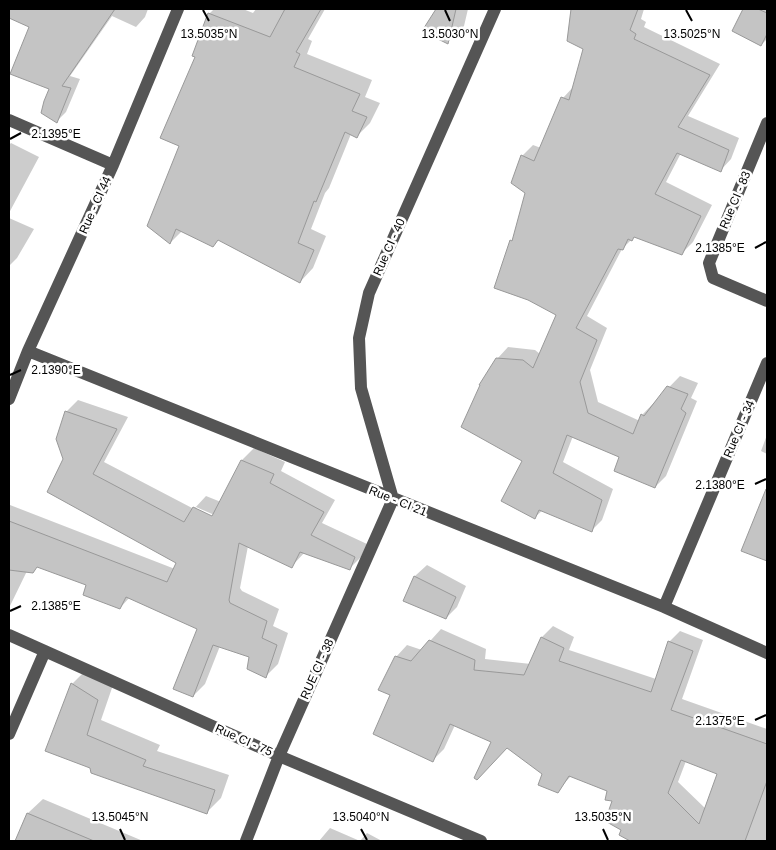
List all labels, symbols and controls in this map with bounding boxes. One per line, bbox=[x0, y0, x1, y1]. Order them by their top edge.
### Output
text: 13.5035°N bbox=[181, 27, 237, 41]
text: 13.5030°N bbox=[422, 27, 478, 41]
text: 13.5025°N bbox=[664, 27, 720, 41]
text: 2.1395°E bbox=[31, 127, 81, 141]
street label: Rue CI - 83 bbox=[717, 169, 754, 231]
street label: Rue - CI 44 bbox=[76, 174, 114, 236]
street label: Rue CI - 40 bbox=[370, 216, 408, 278]
text: 2.1385°E bbox=[695, 241, 745, 255]
text: 2.1390°E bbox=[31, 363, 81, 377]
street label: Rue CI - 34 bbox=[721, 398, 758, 460]
text: 2.1380°E bbox=[695, 478, 745, 492]
street label: Rue - CI 21 bbox=[367, 483, 429, 519]
text: 2.1385°E bbox=[31, 599, 81, 613]
street label: RUE CI - 38 bbox=[297, 636, 337, 701]
text: 2.1375°E bbox=[695, 714, 745, 728]
street label: Rue CI - 75 bbox=[213, 721, 275, 759]
text: 13.5045°N bbox=[92, 810, 148, 824]
text: 13.5040°N bbox=[333, 810, 389, 824]
text: 13.5035°N bbox=[575, 810, 631, 824]

